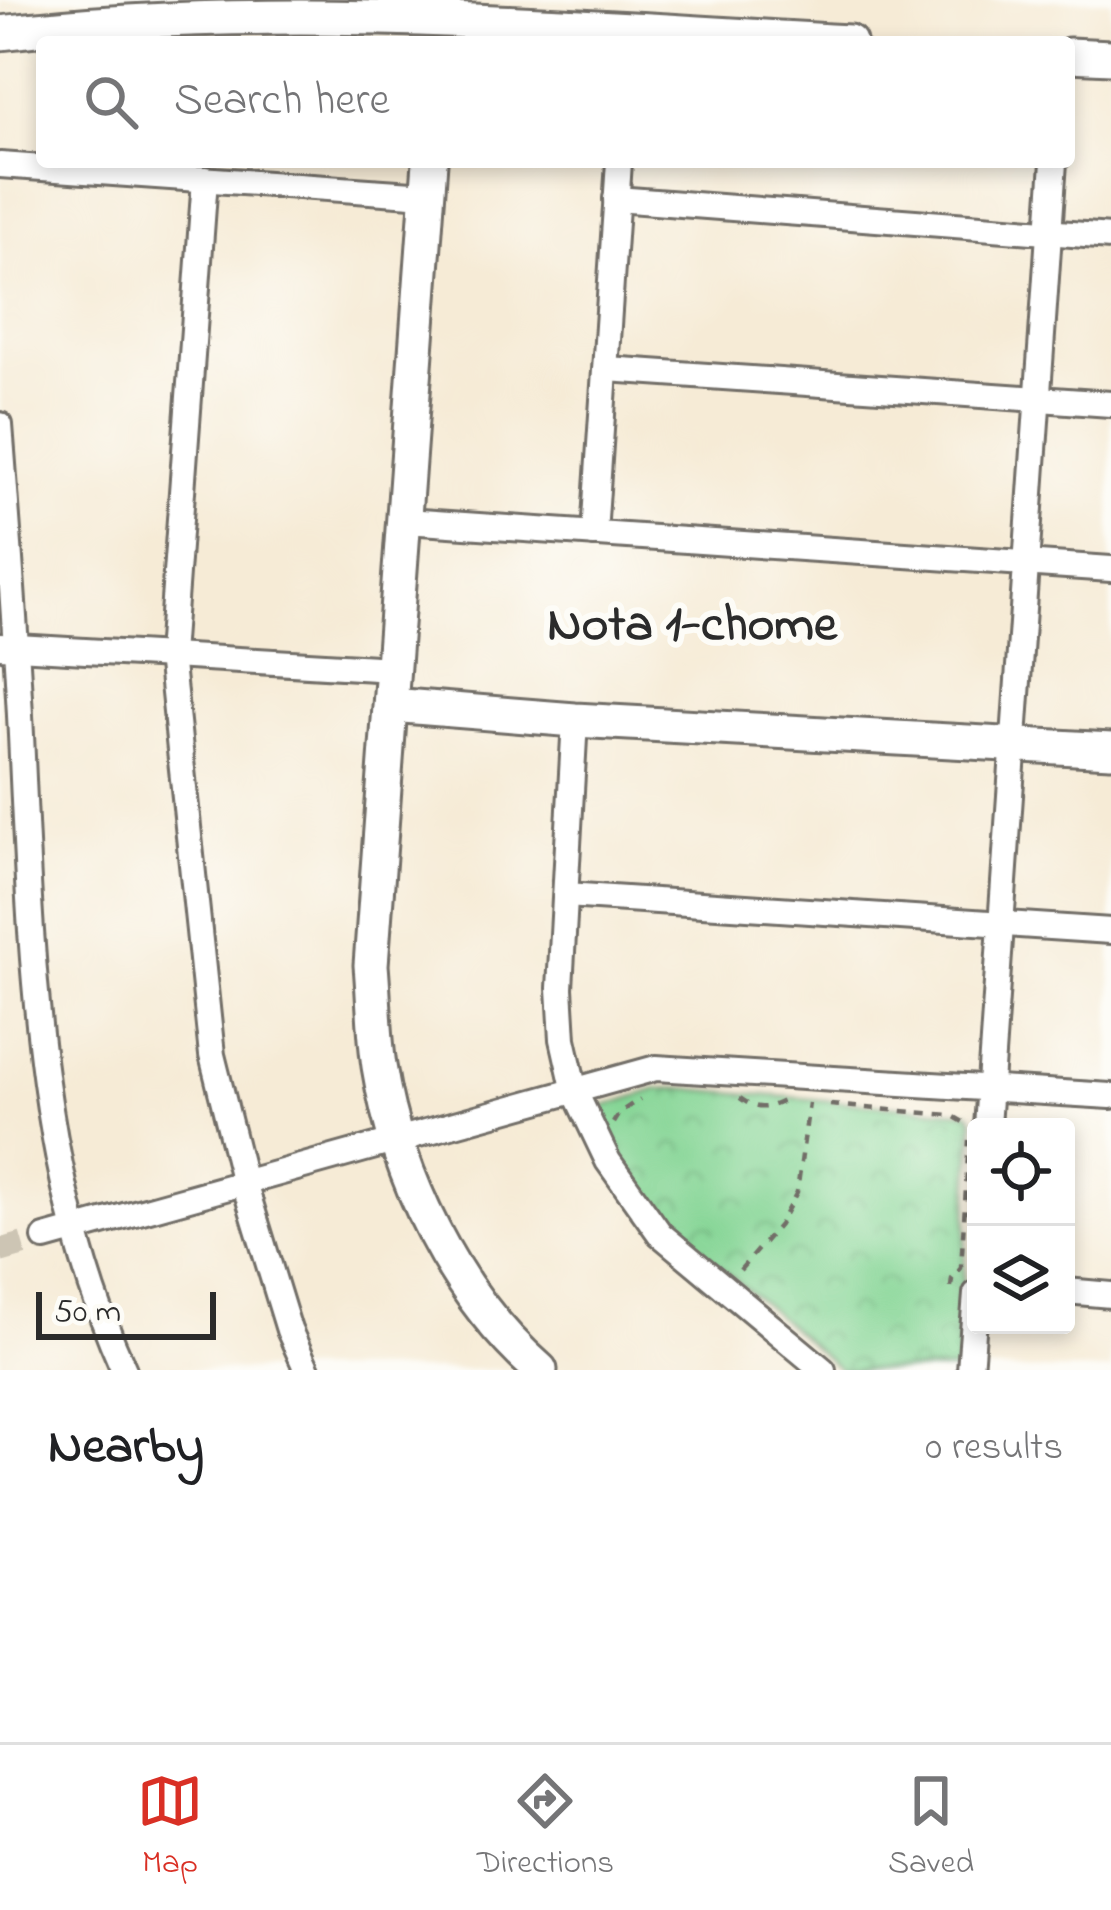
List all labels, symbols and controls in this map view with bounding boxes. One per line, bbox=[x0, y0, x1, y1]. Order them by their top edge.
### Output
search box bbox=[36, 36, 1075, 168]
icon: search bbox=[78, 69, 144, 135]
text: Search here bbox=[174, 69, 390, 135]
district label: Nota 1-chome bbox=[547, 589, 838, 664]
map controls bbox=[967, 1118, 1075, 1334]
button: locate bbox=[967, 1118, 1075, 1226]
button: layers bbox=[967, 1226, 1075, 1334]
scale bar bbox=[36, 1286, 216, 1339]
text: 50 m bbox=[54, 1289, 121, 1337]
text: Nearby bbox=[48, 1411, 204, 1486]
text: 0 results bbox=[925, 1420, 1063, 1477]
tab: Map bbox=[137, 1768, 203, 1888]
tab: Directions bbox=[477, 1768, 614, 1888]
tab: Saved bbox=[888, 1768, 974, 1888]

